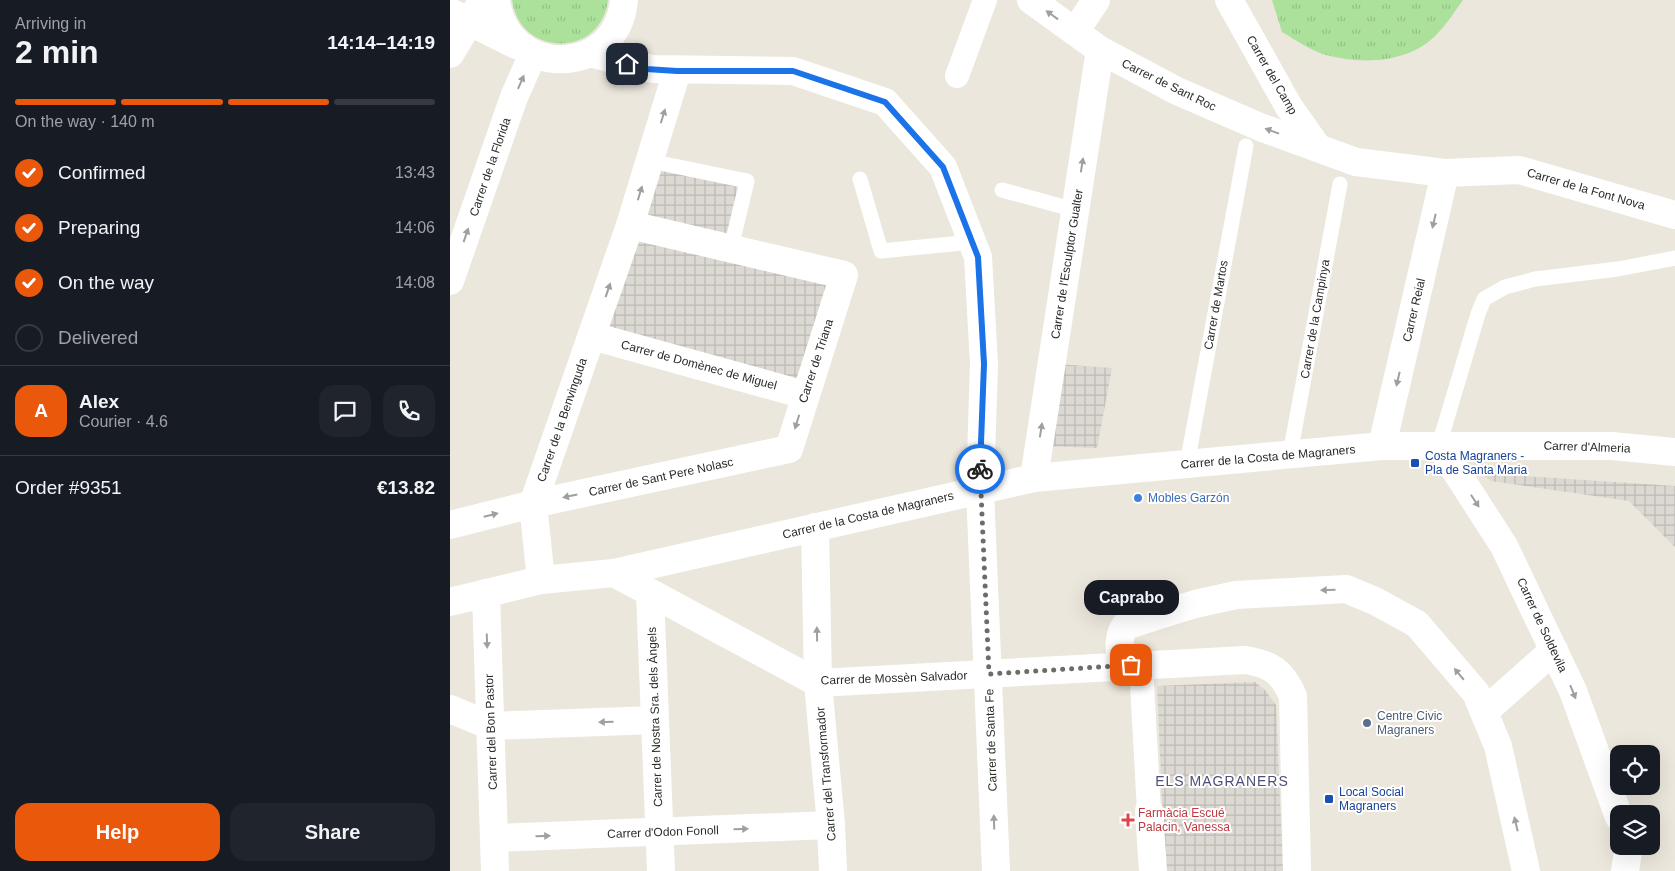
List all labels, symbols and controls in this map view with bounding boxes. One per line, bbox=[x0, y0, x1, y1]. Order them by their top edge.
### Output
one-way arrow bbox=[1045, 10, 1059, 20]
text: Arriving in bbox=[15, 15, 86, 32]
text: 14:14–14:19 bbox=[327, 32, 435, 53]
street label: Carrer del Camp bbox=[1244, 33, 1300, 117]
text: 2 min bbox=[15, 34, 99, 70]
pin bbox=[606, 43, 648, 85]
icon: home bbox=[613, 50, 641, 78]
street label: Carrer de Sant Roc bbox=[1119, 56, 1219, 114]
one-way arrow bbox=[517, 75, 525, 89]
one-way arrow bbox=[660, 108, 668, 123]
text: On the way · 140 m bbox=[15, 113, 155, 130]
street label: Carrer de la Florida bbox=[467, 116, 514, 218]
one-way arrow bbox=[1264, 127, 1279, 135]
one-way arrow bbox=[1079, 157, 1087, 173]
icon: check bbox=[15, 159, 43, 187]
text: Confirmed bbox=[58, 162, 146, 183]
text: 13:43 bbox=[395, 164, 435, 181]
street label: Carrer de la Font Nova bbox=[1525, 165, 1647, 213]
one-way arrow bbox=[637, 185, 645, 200]
street label: Carrer de l'Esculptor Gualter bbox=[1048, 188, 1086, 340]
one-way arrow bbox=[1430, 213, 1438, 228]
icon: check bbox=[15, 214, 43, 242]
text: Preparing bbox=[58, 217, 140, 238]
text: 14:06 bbox=[395, 219, 435, 236]
one-way arrow bbox=[463, 227, 470, 242]
street label: Carrer de la Campinya bbox=[1298, 258, 1332, 380]
street label: Carrer de Martos bbox=[1201, 259, 1231, 351]
icon: check bbox=[15, 269, 43, 297]
text: On the way bbox=[58, 272, 154, 293]
text: 14:08 bbox=[395, 274, 435, 291]
street label: Carrer Reial bbox=[1400, 277, 1428, 343]
one-way arrow bbox=[605, 282, 612, 297]
street label: Carrer de Triana bbox=[796, 317, 836, 405]
text: Delivered bbox=[58, 327, 138, 348]
street label: Carrer de Domènec de Miguel bbox=[620, 337, 778, 393]
street label: Carrer de la Benvinguda bbox=[534, 356, 590, 484]
one-way arrow bbox=[1394, 371, 1402, 387]
button: chat bbox=[319, 385, 371, 437]
button: phone bbox=[383, 385, 435, 437]
text: Alex bbox=[79, 391, 119, 412]
text: A bbox=[34, 400, 48, 421]
text: Courier · 4.6 bbox=[79, 413, 168, 430]
one-way arrow bbox=[792, 414, 800, 429]
one-way arrow bbox=[1037, 421, 1045, 437]
street label: Carrer d'Almeria bbox=[1543, 438, 1631, 456]
street label: Carrer de la Costa de Magraners bbox=[1180, 442, 1356, 472]
courier bbox=[955, 444, 1005, 494]
place label: Costa Magraners - Pla de Santa Maria bbox=[1425, 449, 1527, 477]
street label: Carrer de Sant Pere Nolasc bbox=[587, 455, 735, 499]
icon: bike bbox=[966, 455, 994, 483]
marker: Costa Magraners - Pla de Santa Maria bbox=[1409, 457, 1421, 469]
text: Order #9351 bbox=[15, 477, 122, 498]
text: €13.82 bbox=[377, 477, 435, 498]
street label: Carrer de la Costa de Magraners bbox=[781, 488, 955, 542]
place label: Mobles Garzón bbox=[1148, 491, 1229, 505]
one-way arrow bbox=[562, 492, 578, 500]
marker: Mobles Garzón bbox=[1132, 492, 1144, 504]
one-way arrow bbox=[1471, 494, 1480, 507]
one-way arrow bbox=[484, 511, 499, 519]
street label: Carrer de Soldevila bbox=[1514, 575, 1570, 675]
callout: Caprabo bbox=[1084, 580, 1178, 615]
one-way arrow bbox=[1320, 586, 1336, 594]
text: Caprabo bbox=[1099, 589, 1164, 606]
one-way arrow bbox=[813, 626, 821, 642]
street label: Carrer de Nostra Sra. dels Àngels bbox=[644, 627, 665, 807]
one-way arrow bbox=[484, 634, 492, 650]
pin bbox=[1110, 644, 1152, 686]
icon: bag bbox=[1117, 651, 1145, 679]
one-way arrow bbox=[1454, 667, 1465, 680]
street label: Carrer de Mossèn Salvador bbox=[820, 668, 968, 688]
street label: Carrer del Bon Pastor bbox=[482, 674, 500, 790]
one-way arrow bbox=[1569, 685, 1577, 700]
street label: Carrer de Santa Fe bbox=[982, 688, 1000, 792]
street label: Carrer del Transformador bbox=[813, 706, 839, 842]
place label: Centre Civic Magraners bbox=[1377, 709, 1442, 737]
marker: Centre Civic Magraners bbox=[1361, 717, 1373, 729]
one-way arrow bbox=[598, 718, 614, 726]
map controls bbox=[1610, 745, 1660, 855]
button: locate bbox=[1610, 745, 1660, 795]
district label: ELS MAGRANERS bbox=[1155, 773, 1289, 789]
place label: Local Social Magraners bbox=[1339, 785, 1404, 813]
marker: Local Social Magraners bbox=[1323, 793, 1335, 805]
button: Help bbox=[15, 803, 220, 861]
button: Share bbox=[230, 803, 435, 861]
button: layers bbox=[1610, 805, 1660, 855]
place label: Farmàcia Escué Palacin, Vanessa bbox=[1138, 806, 1230, 834]
one-way arrow bbox=[990, 814, 998, 830]
marker: Farmàcia Escué Palacin, Vanessa bbox=[1122, 814, 1134, 826]
one-way arrow bbox=[1512, 816, 1520, 831]
street label: Carrer d'Odon Fonoll bbox=[607, 823, 719, 841]
one-way arrow bbox=[733, 825, 749, 833]
one-way arrow bbox=[536, 832, 552, 840]

